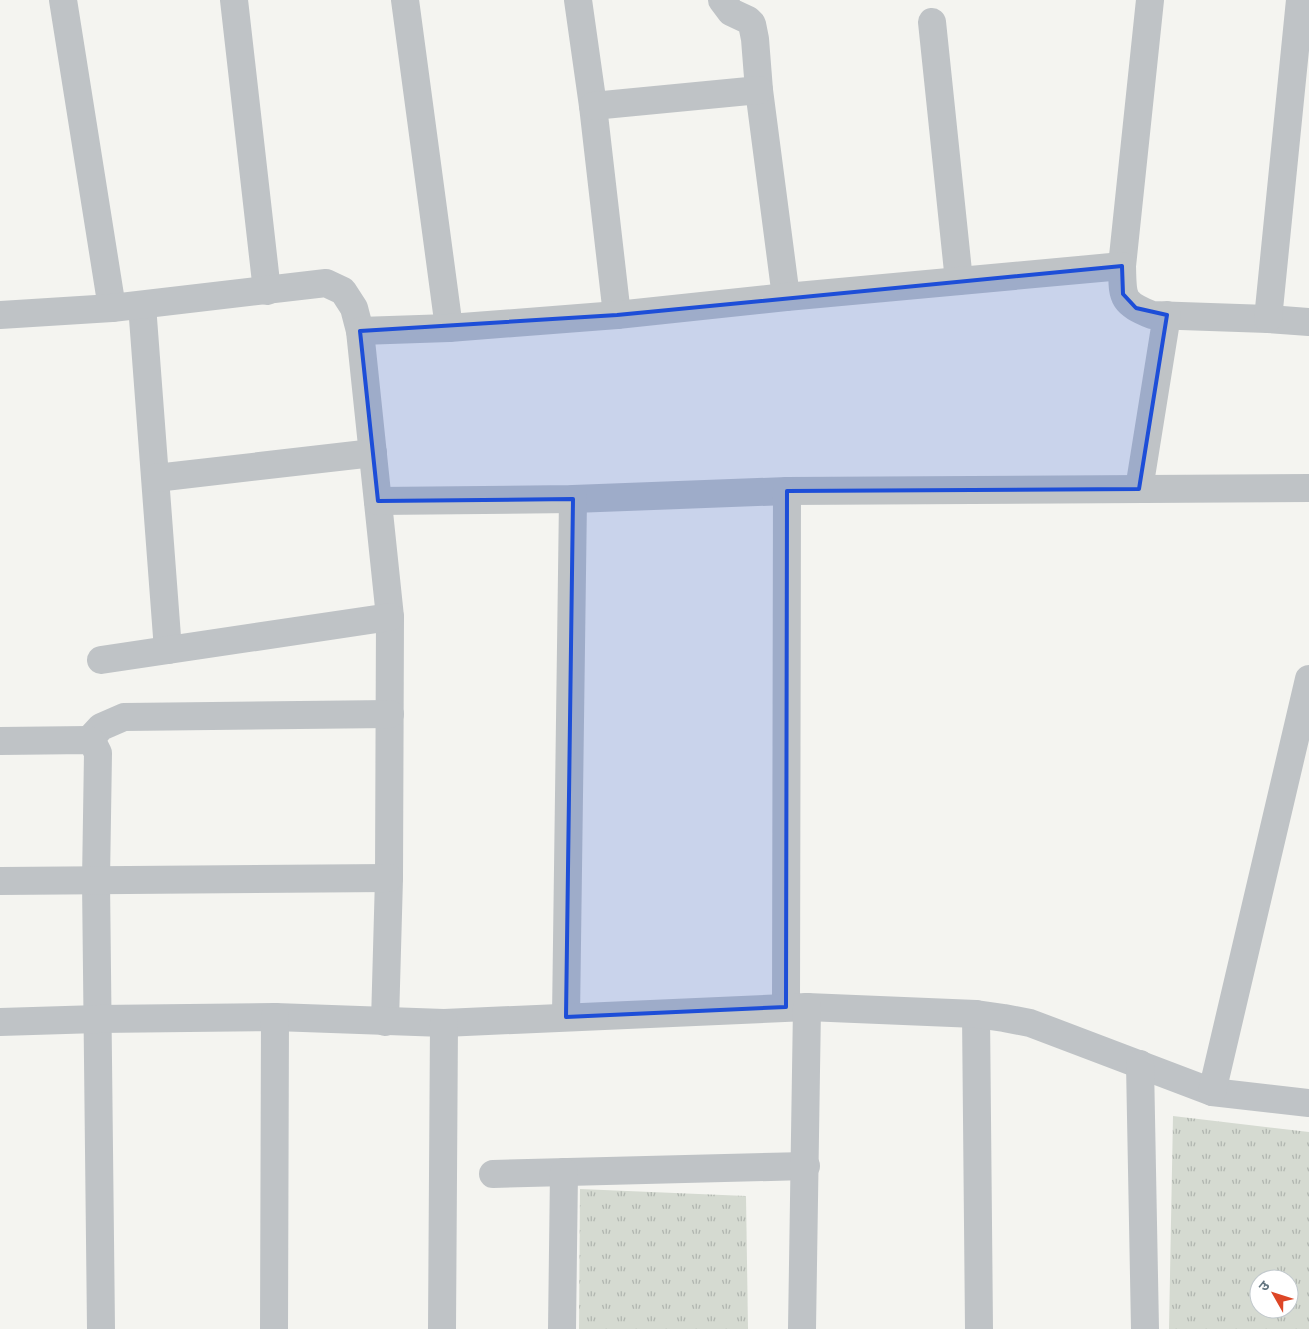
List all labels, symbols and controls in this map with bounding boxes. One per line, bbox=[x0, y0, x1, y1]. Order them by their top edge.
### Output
north arrow bbox=[1249, 1269, 1299, 1319]
text: उ bbox=[1254, 1276, 1275, 1295]

